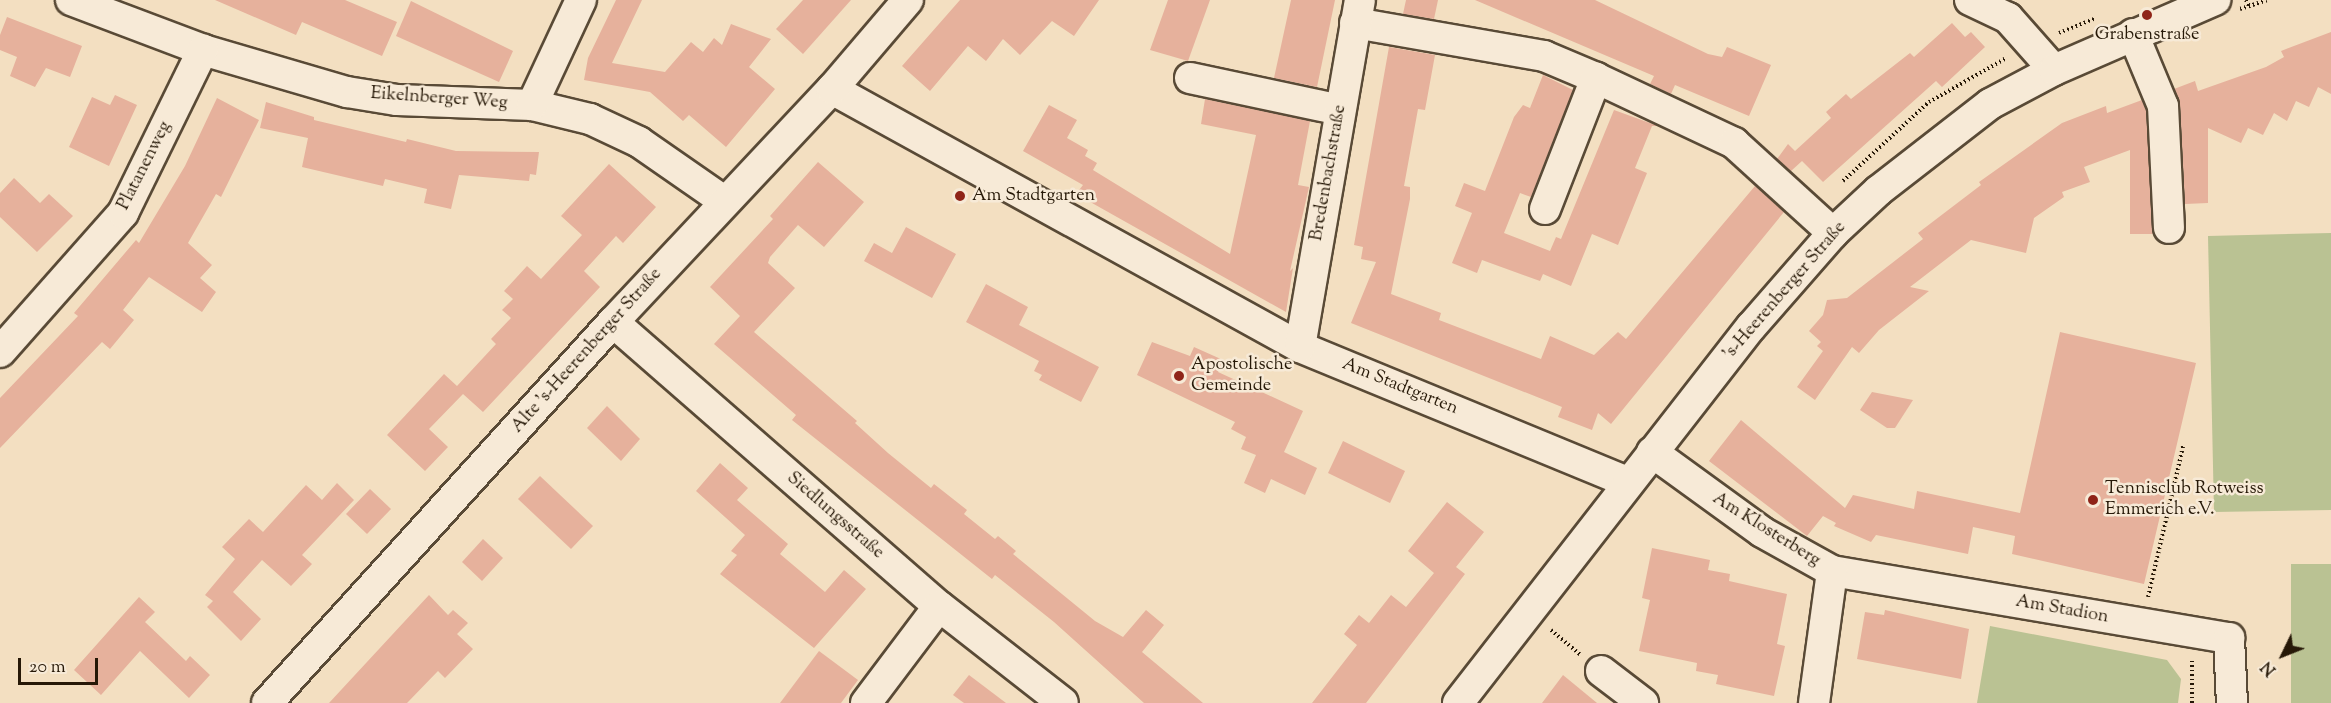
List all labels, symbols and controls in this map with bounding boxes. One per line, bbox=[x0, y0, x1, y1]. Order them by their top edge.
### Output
marker: Grabenstraße bbox=[2140, 8, 2154, 22]
place label: Grabenstraße bbox=[2095, 24, 2199, 46]
street label: Eikelnberger Weg bbox=[370, 83, 508, 115]
street label: Bredenbachstraße bbox=[1306, 103, 1352, 243]
street label: Platanenweg bbox=[113, 118, 177, 214]
place label: Am Stadtgarten bbox=[972, 185, 1095, 207]
marker: Am Stadtgarten bbox=[953, 189, 967, 203]
street label: 's-Heerenberger Straße bbox=[1719, 217, 1851, 365]
street label: Alte 's-Heerenberger Straße bbox=[507, 264, 667, 438]
street label: Am Stadtgarten bbox=[1339, 354, 1461, 420]
place label: Apostolische Gemeinde bbox=[1191, 355, 1292, 398]
marker: Apostolische Gemeinde bbox=[1172, 369, 1186, 383]
street label: Siedlungsstraße bbox=[782, 468, 888, 564]
place label: Tennisclub Rotweiss Emmerich e.V. bbox=[2105, 479, 2264, 522]
street label: Am Klosterberg bbox=[1708, 488, 1824, 572]
marker: Tennisclub Rotweiss Emmerich e.V. bbox=[2086, 493, 2100, 507]
street label: Am Stadion bbox=[2014, 591, 2110, 629]
north arrow bbox=[2253, 625, 2313, 685]
scale bar bbox=[21, 646, 100, 684]
text: 20 m bbox=[29, 655, 66, 681]
text: N bbox=[2257, 655, 2282, 680]

